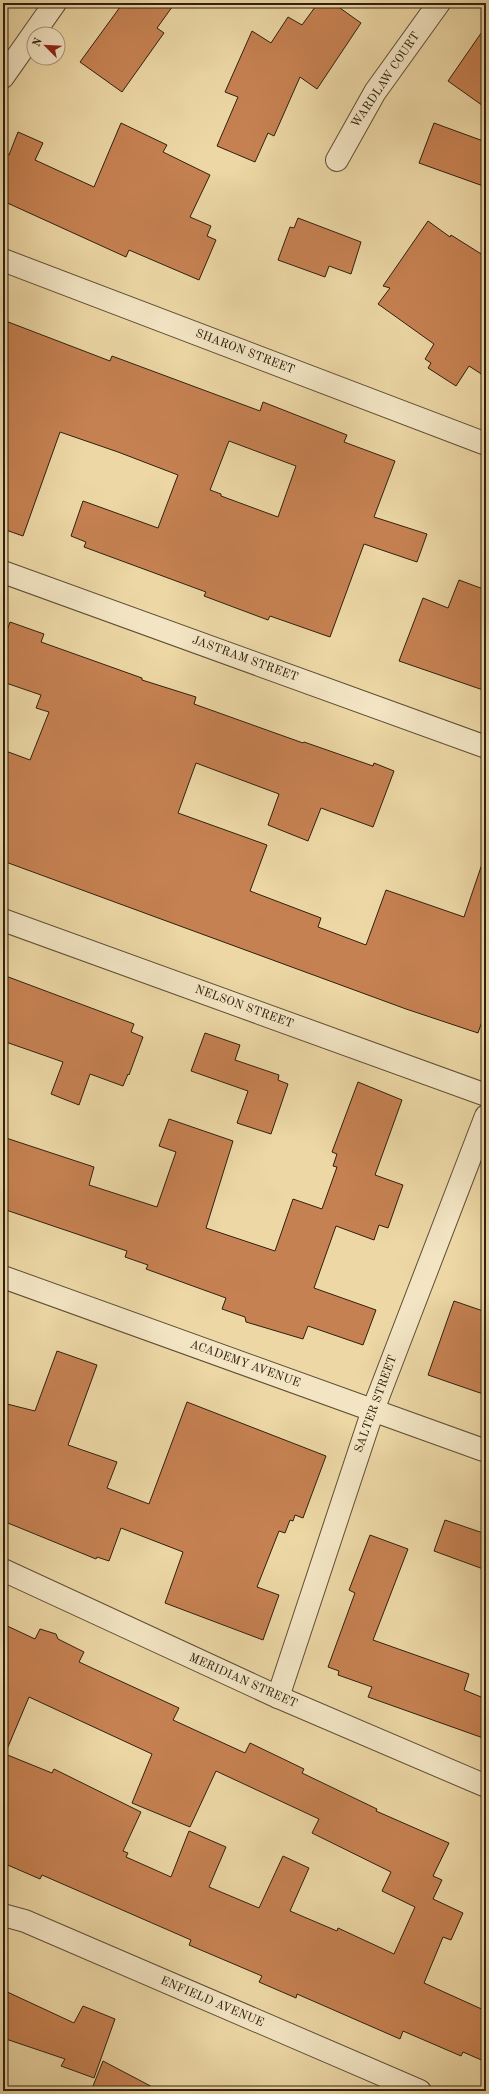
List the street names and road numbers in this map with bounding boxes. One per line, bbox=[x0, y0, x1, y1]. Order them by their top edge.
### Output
street label: WARDLAW COURT bbox=[350, 30, 422, 130]
street label: SHARON STREET bbox=[194, 328, 296, 376]
street label: JASTRAM STREET bbox=[190, 634, 300, 684]
street label: NELSON STREET bbox=[193, 984, 295, 1030]
street label: ACADEMY AVENUE bbox=[188, 1338, 302, 1390]
street label: SALTER STREET bbox=[353, 1354, 399, 1454]
street label: MERIDIAN STREET bbox=[187, 1652, 299, 1710]
street label: ENFIELD AVENUE bbox=[159, 1975, 265, 2029]

